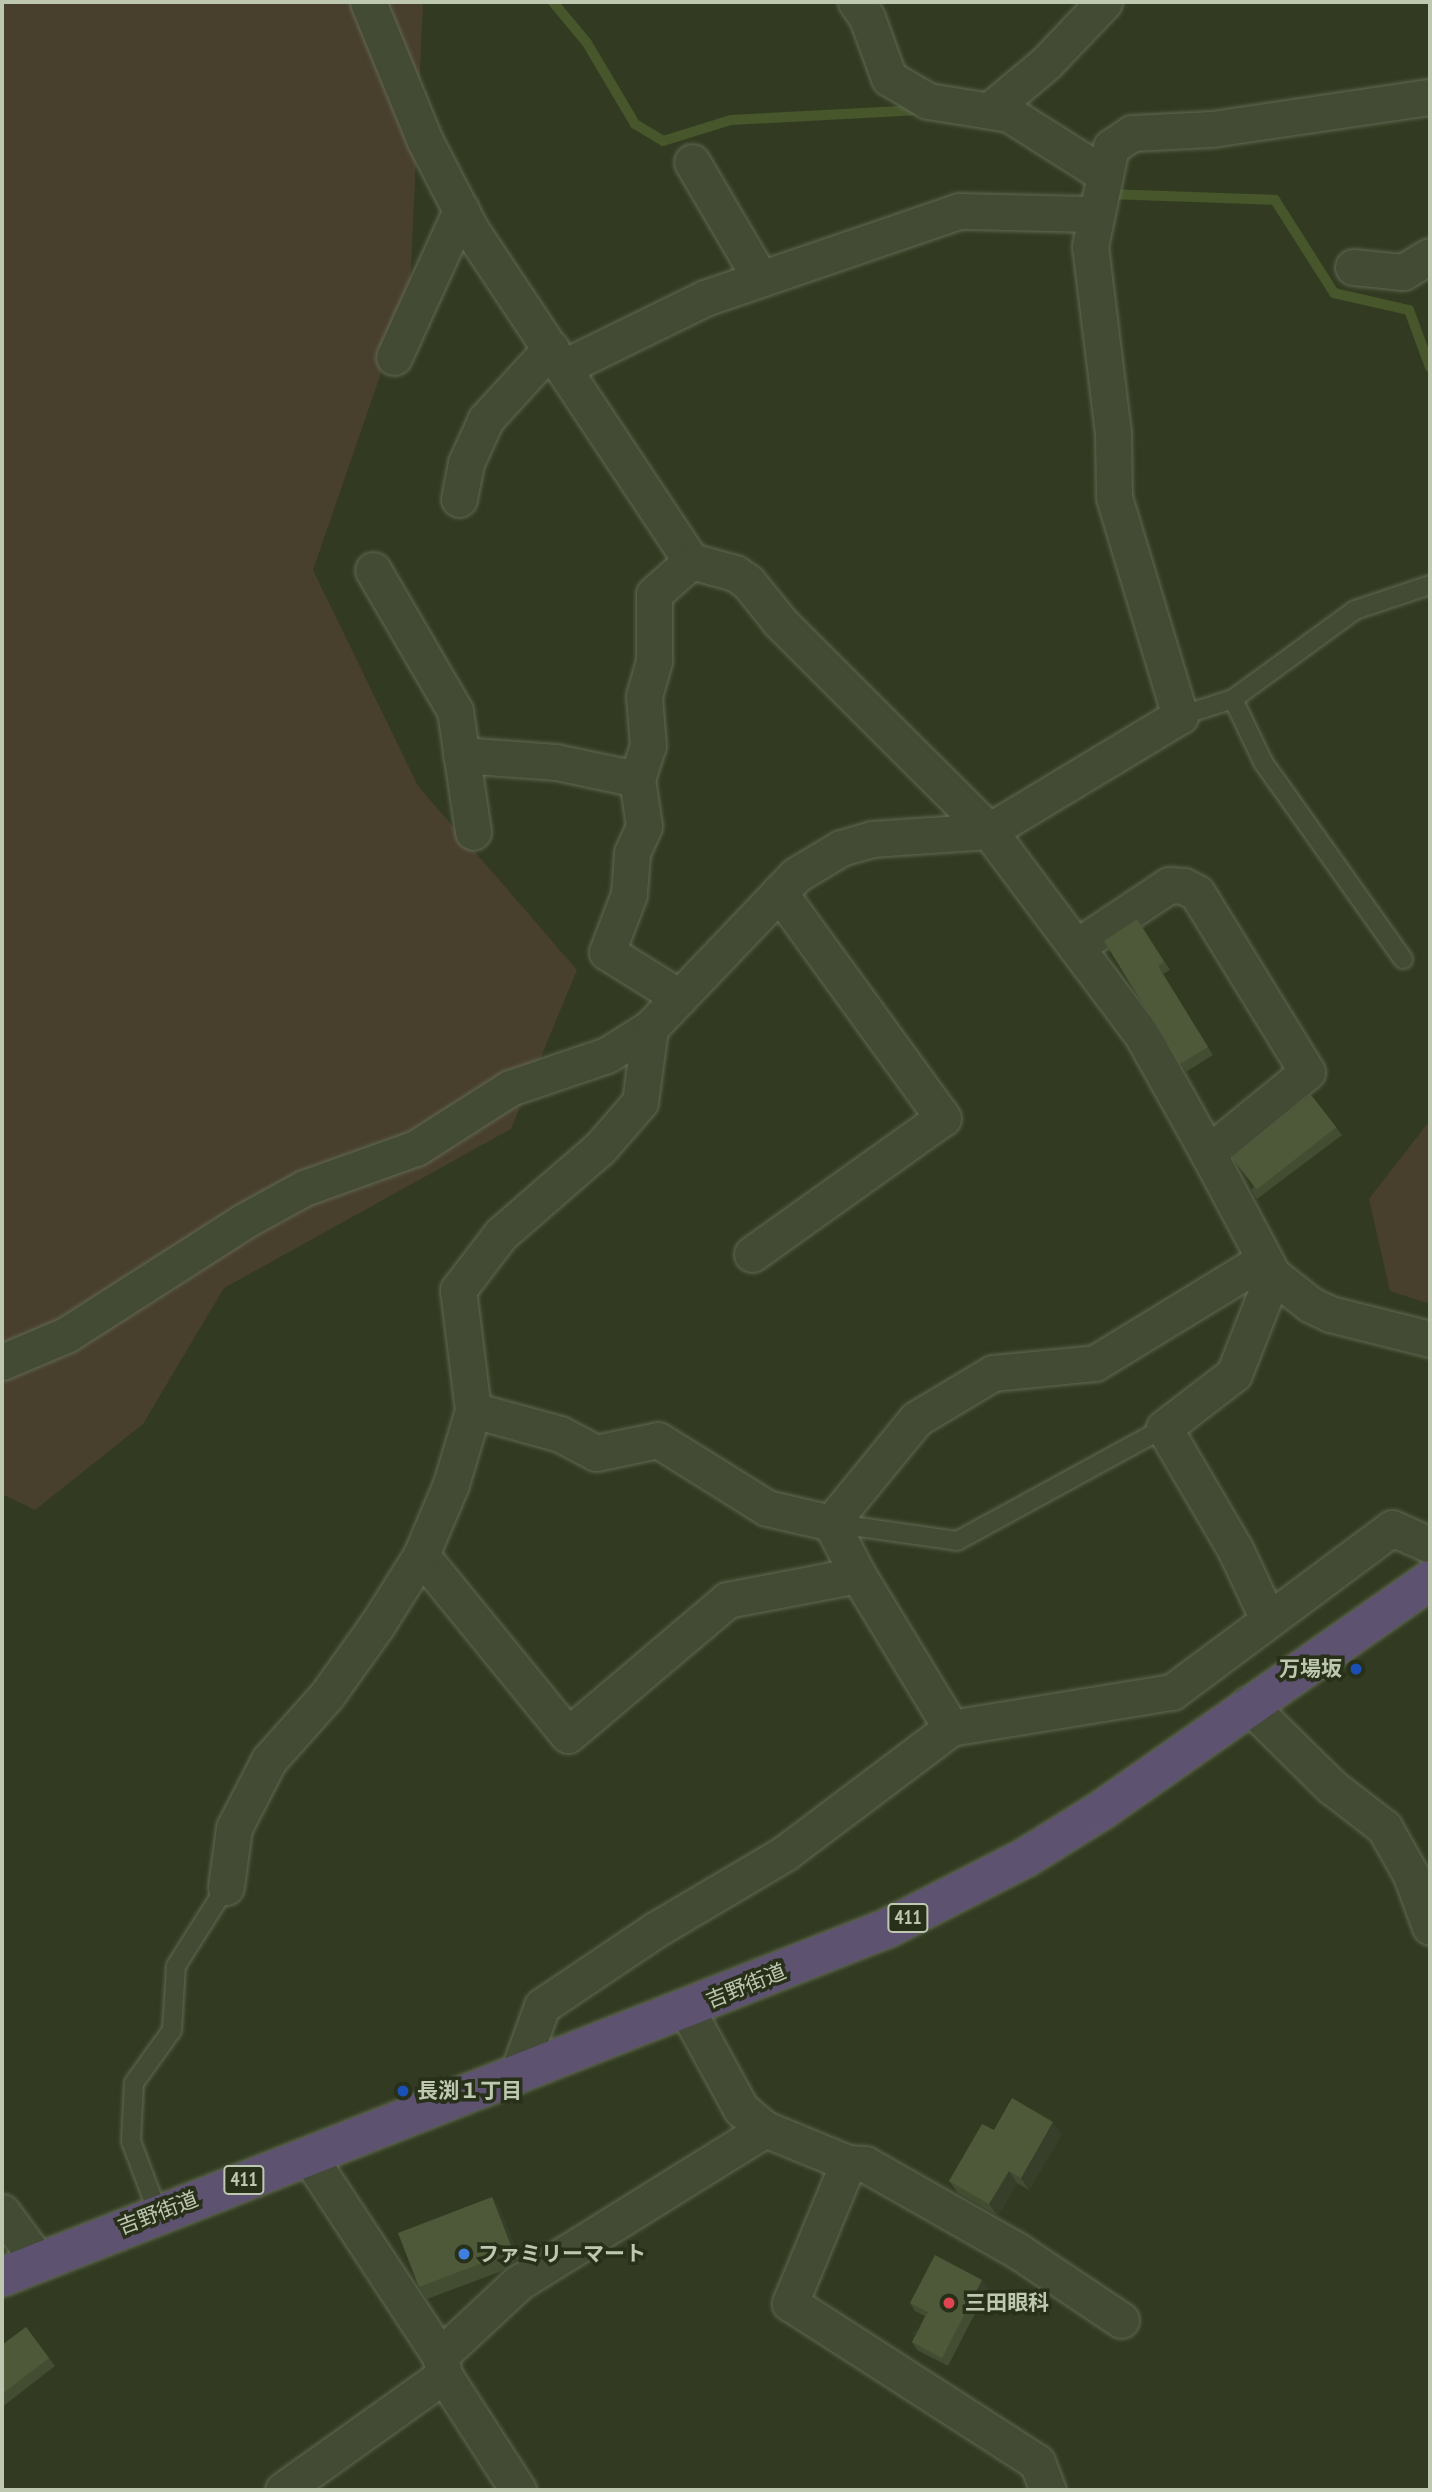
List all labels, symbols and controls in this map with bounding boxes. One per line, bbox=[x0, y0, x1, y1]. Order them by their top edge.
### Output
place label: 万場坂 bbox=[1279, 1656, 1342, 1682]
marker: 万場坂 bbox=[1348, 1661, 1364, 1677]
road number: 411 bbox=[887, 1902, 929, 1934]
street label: 吉野街道 bbox=[702, 1959, 790, 2013]
place label: 長渕１丁目 bbox=[417, 2078, 522, 2104]
marker: 長渕１丁目 bbox=[395, 2083, 411, 2099]
road number: 411 bbox=[223, 2164, 265, 2196]
street label: 吉野街道 bbox=[114, 2186, 202, 2240]
place label: ファミリーマート bbox=[478, 2241, 646, 2267]
marker: ファミリーマート bbox=[456, 2246, 472, 2262]
place label: 三田眼科 bbox=[965, 2290, 1049, 2316]
marker: 三田眼科 bbox=[939, 2293, 959, 2313]

